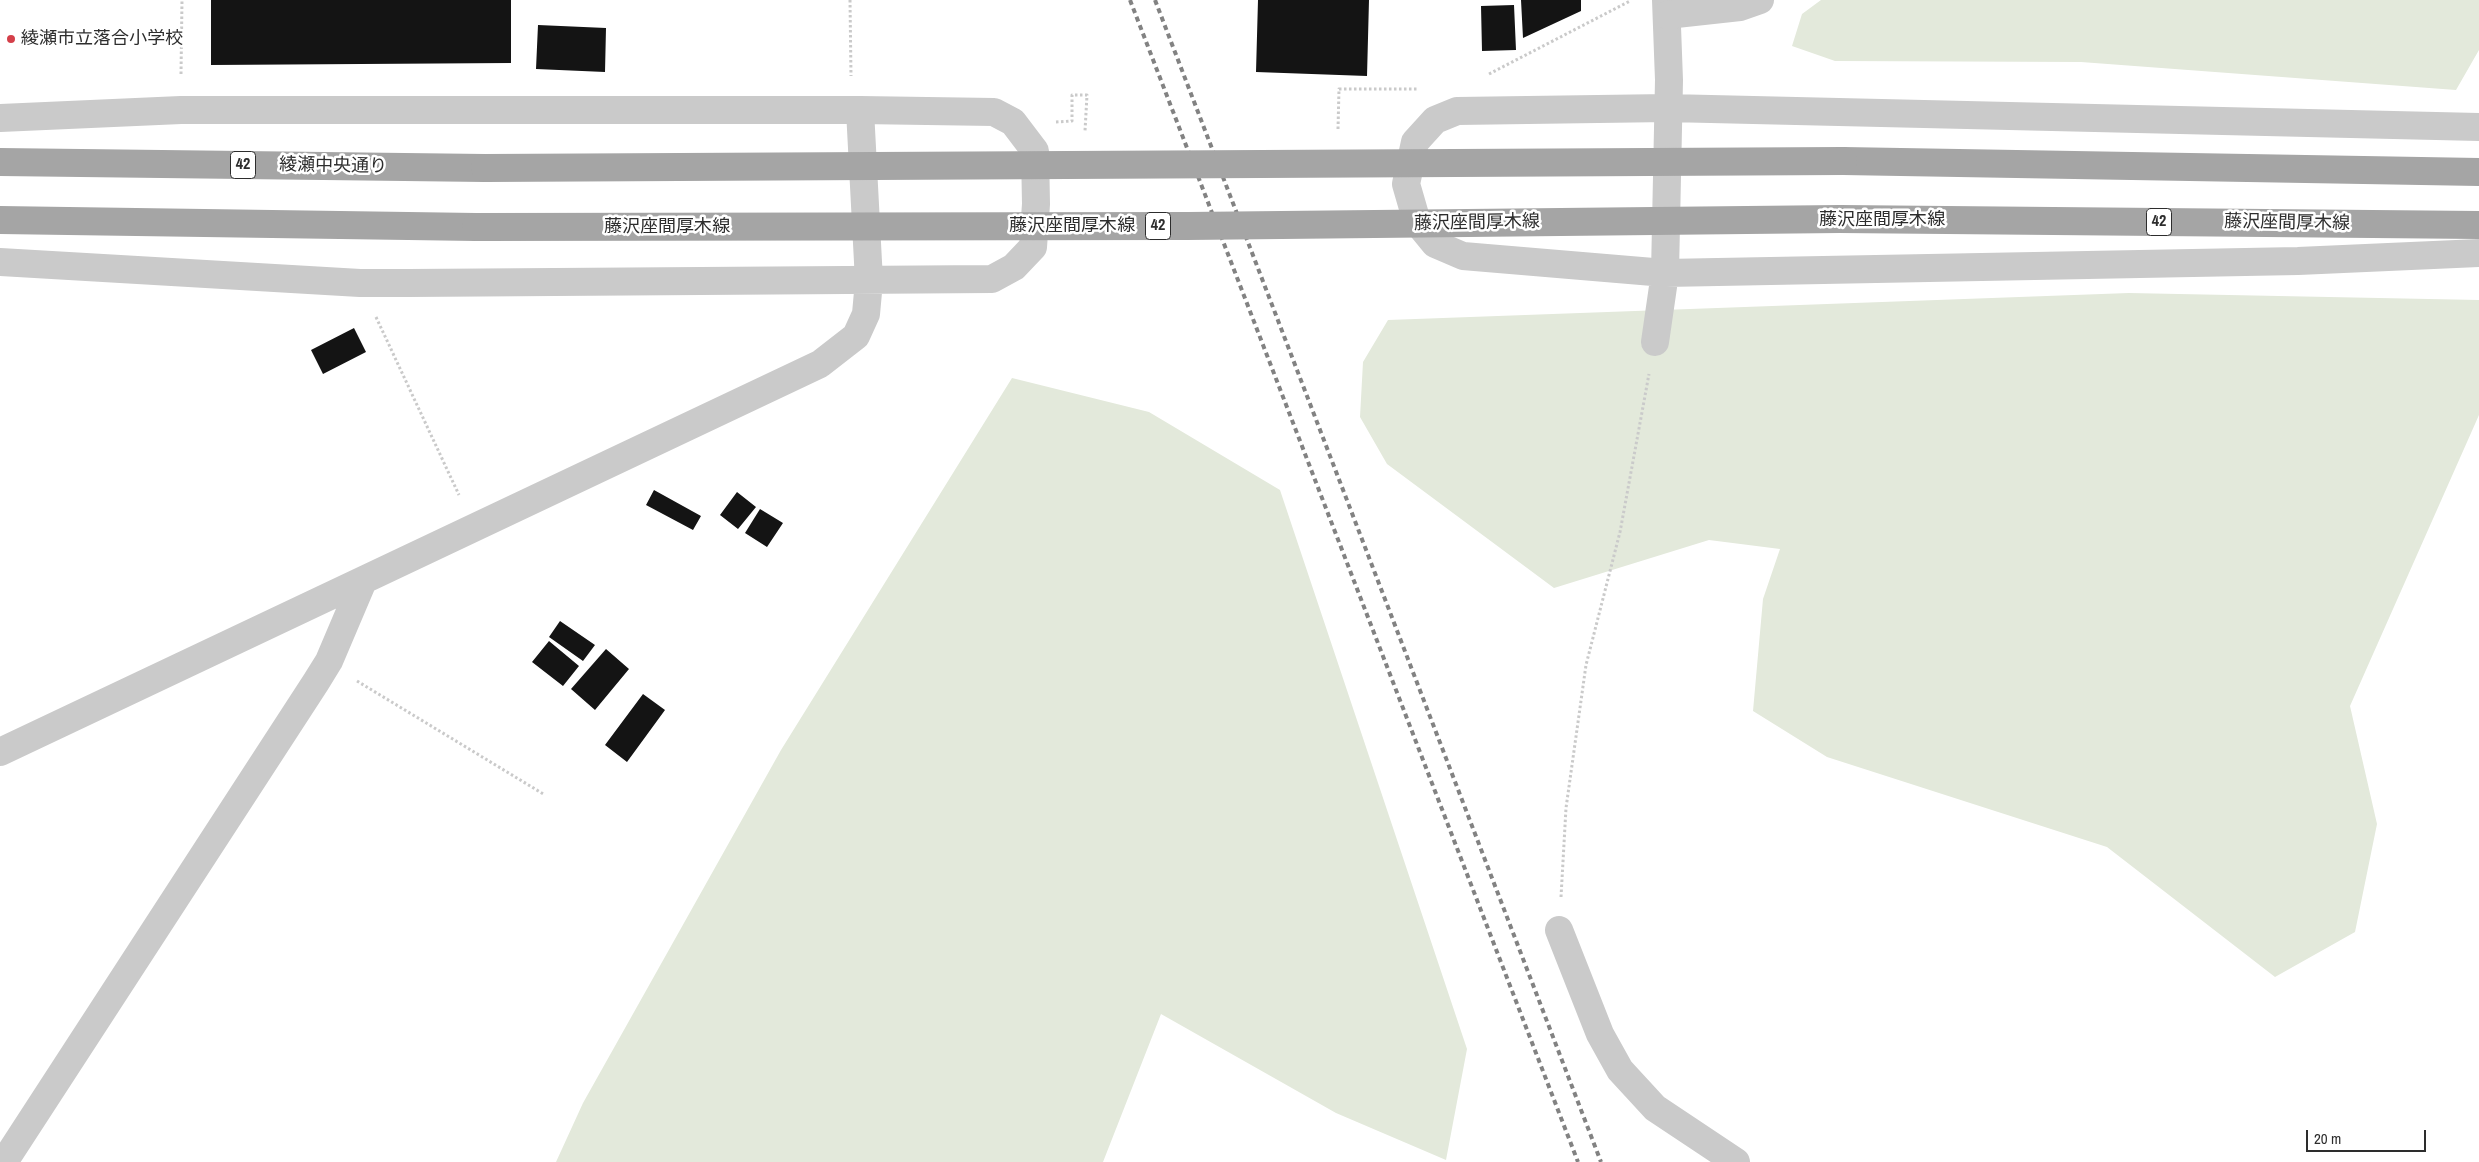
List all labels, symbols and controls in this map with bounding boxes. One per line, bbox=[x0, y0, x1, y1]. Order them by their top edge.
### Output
place label: 綾瀬市立落合小学校 bbox=[21, 28, 183, 50]
marker: 綾瀬市立落合小学校 bbox=[5, 33, 17, 45]
road number: 42 bbox=[230, 152, 256, 178]
street label: 綾瀬中央通り bbox=[279, 154, 387, 178]
road number: 42 bbox=[2146, 208, 2172, 236]
street label: 藤沢座間厚木線 bbox=[1819, 209, 1945, 231]
street label: 藤沢座間厚木線 bbox=[1414, 211, 1540, 235]
street label: 藤沢座間厚木線 bbox=[2224, 211, 2350, 235]
road number: 42 bbox=[1146, 212, 1170, 240]
street label: 藤沢座間厚木線 bbox=[1009, 215, 1135, 237]
street label: 藤沢座間厚木線 bbox=[604, 216, 730, 238]
scale bar bbox=[2309, 1120, 2429, 1152]
text: 20 m bbox=[2314, 1128, 2341, 1149]

